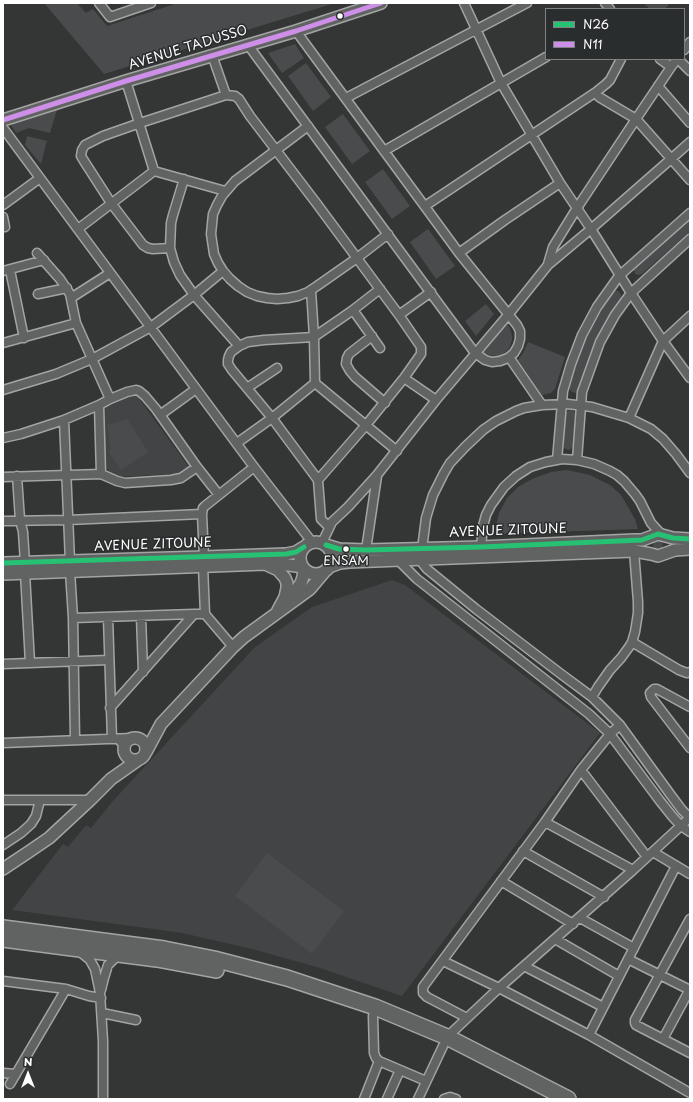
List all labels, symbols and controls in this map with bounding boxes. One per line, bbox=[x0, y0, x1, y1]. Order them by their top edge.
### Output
legend bbox=[545, 8, 685, 60]
unlabelled marker bbox=[335, 11, 345, 21]
text: N26 bbox=[583, 15, 609, 33]
street label: AVENUE TADUSSO bbox=[127, 22, 249, 74]
text: N11 bbox=[583, 35, 602, 53]
street label: AVENUE ZITOUNE bbox=[449, 521, 567, 541]
street label: AVENUE ZITOUNE bbox=[94, 535, 212, 555]
marker: ENSAM bbox=[341, 544, 351, 554]
place label: ENSAM bbox=[323, 555, 369, 569]
text: N bbox=[24, 1053, 32, 1070]
north arrow bbox=[8, 1054, 48, 1094]

